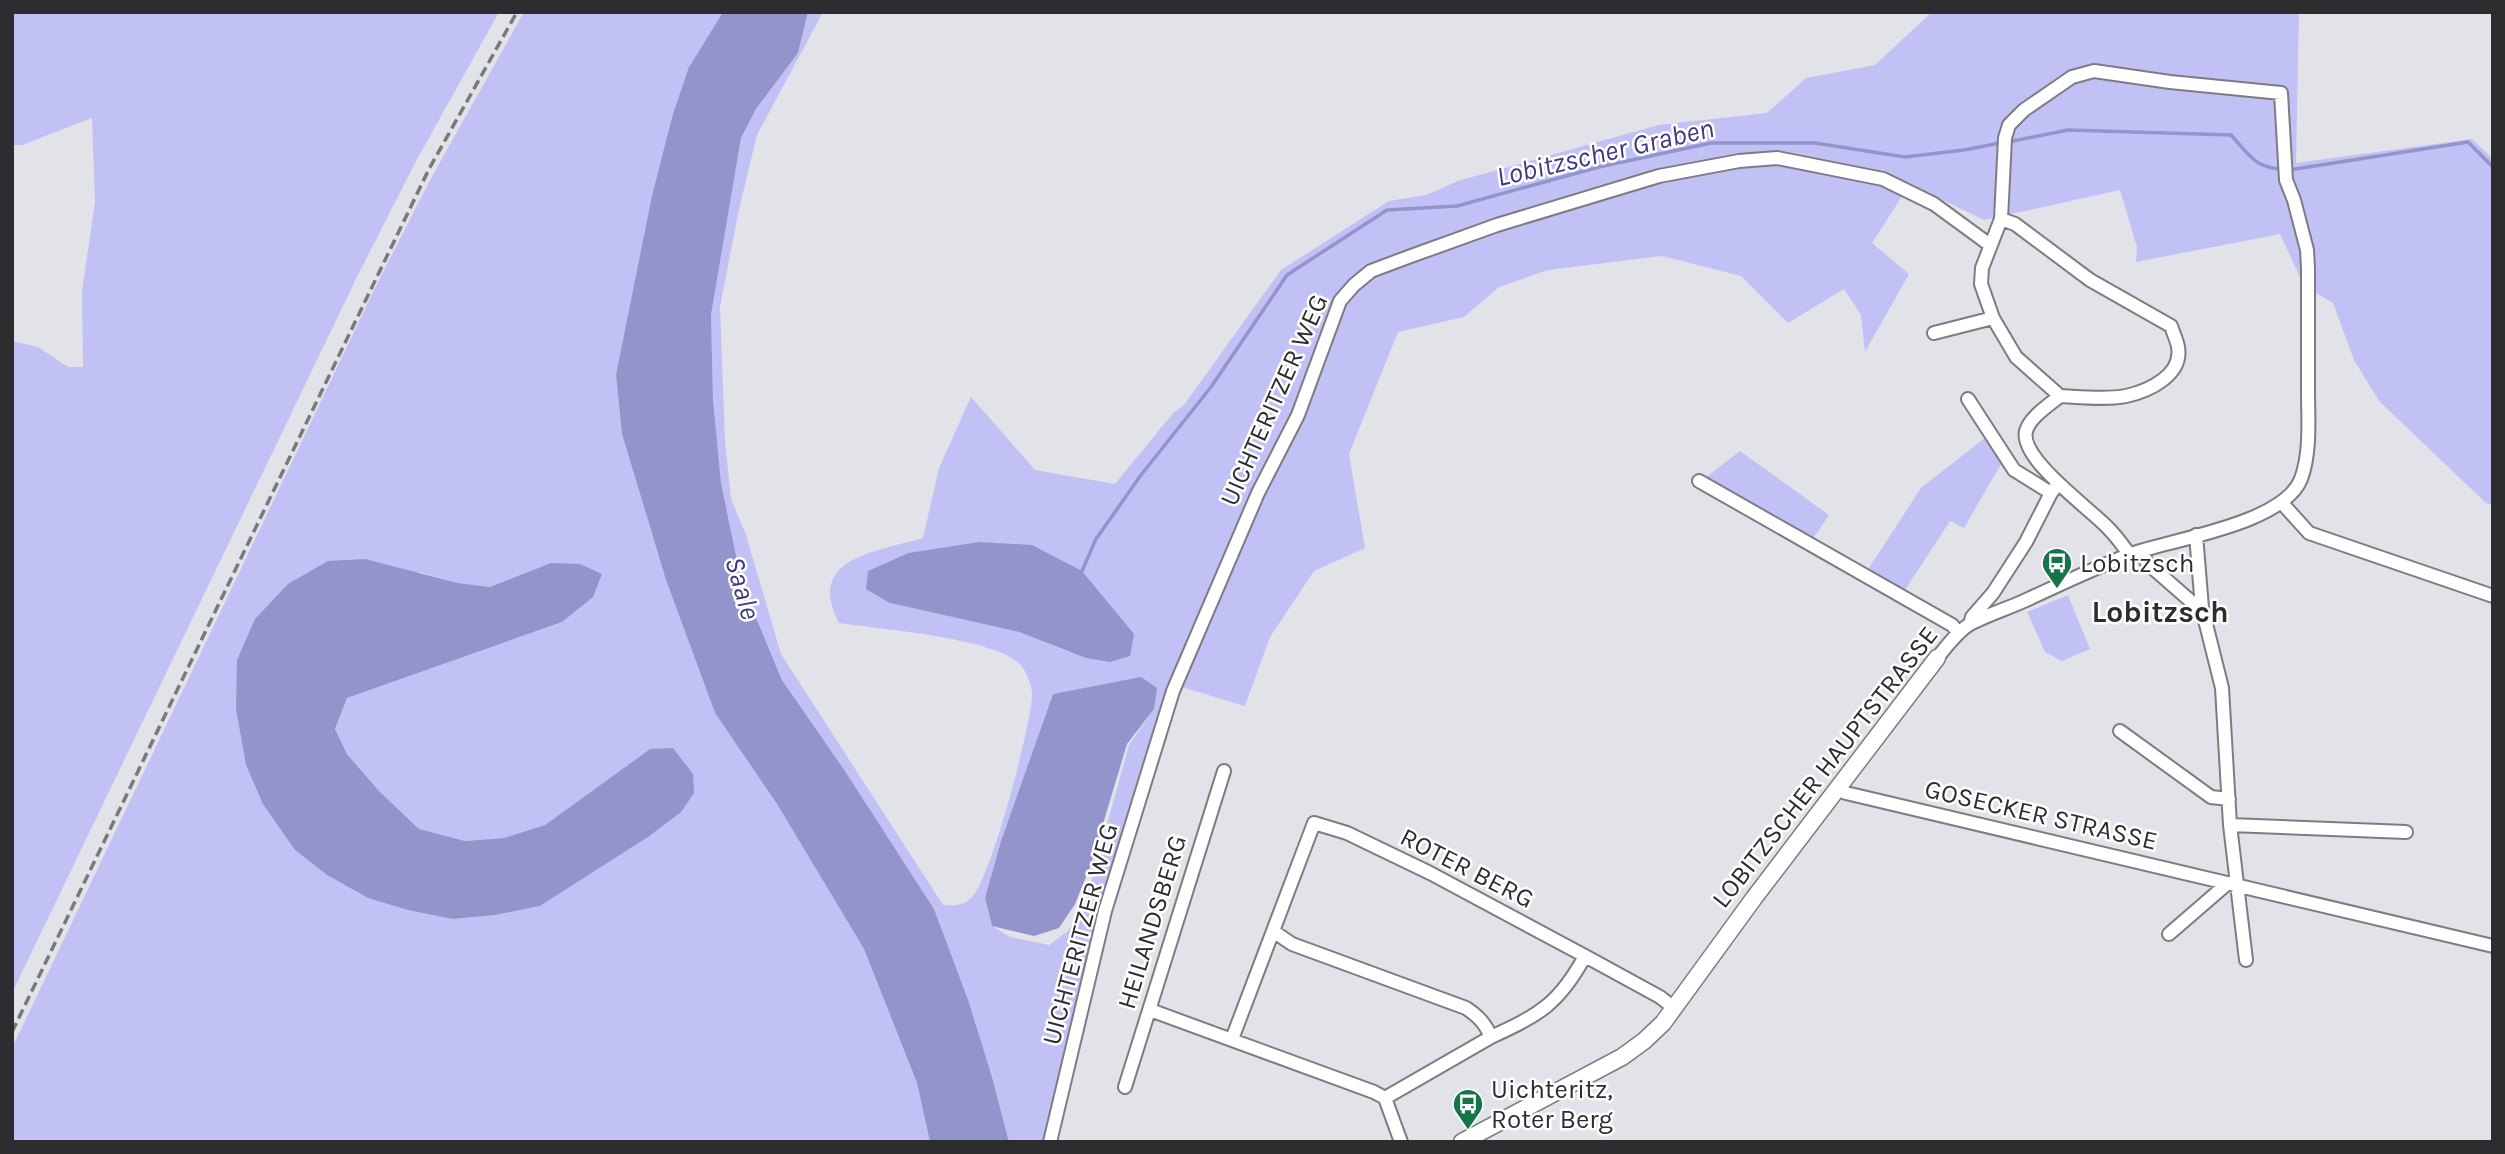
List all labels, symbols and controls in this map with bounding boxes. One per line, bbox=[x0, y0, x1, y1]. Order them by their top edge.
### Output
water label: Lobitzscher Graben bbox=[1493, 111, 1717, 193]
street label: UICHTERITZER WEG bbox=[1213, 289, 1335, 511]
bus stop icon: Lobitzsch bbox=[2040, 546, 2074, 590]
place label: Lobitzsch bbox=[2080, 548, 2194, 579]
water label: Saale bbox=[718, 553, 768, 623]
district label: Lobitzsch bbox=[2091, 594, 2229, 630]
street label: LOBITZSCHER HAUPTSTRASSE bbox=[1705, 620, 1945, 914]
street label: GOSECKER STRASSE bbox=[1922, 773, 2160, 857]
street label: UICHTERITZER WEG bbox=[1036, 820, 1124, 1048]
street label: ROTER BERG bbox=[1395, 821, 1539, 915]
street label: HEILANDSBERG bbox=[1111, 831, 1193, 1013]
place label: Uichteritz, Roter Berg bbox=[1491, 1074, 1613, 1135]
bus stop icon: Uichteritz, Roter Berg bbox=[1451, 1087, 1485, 1131]

